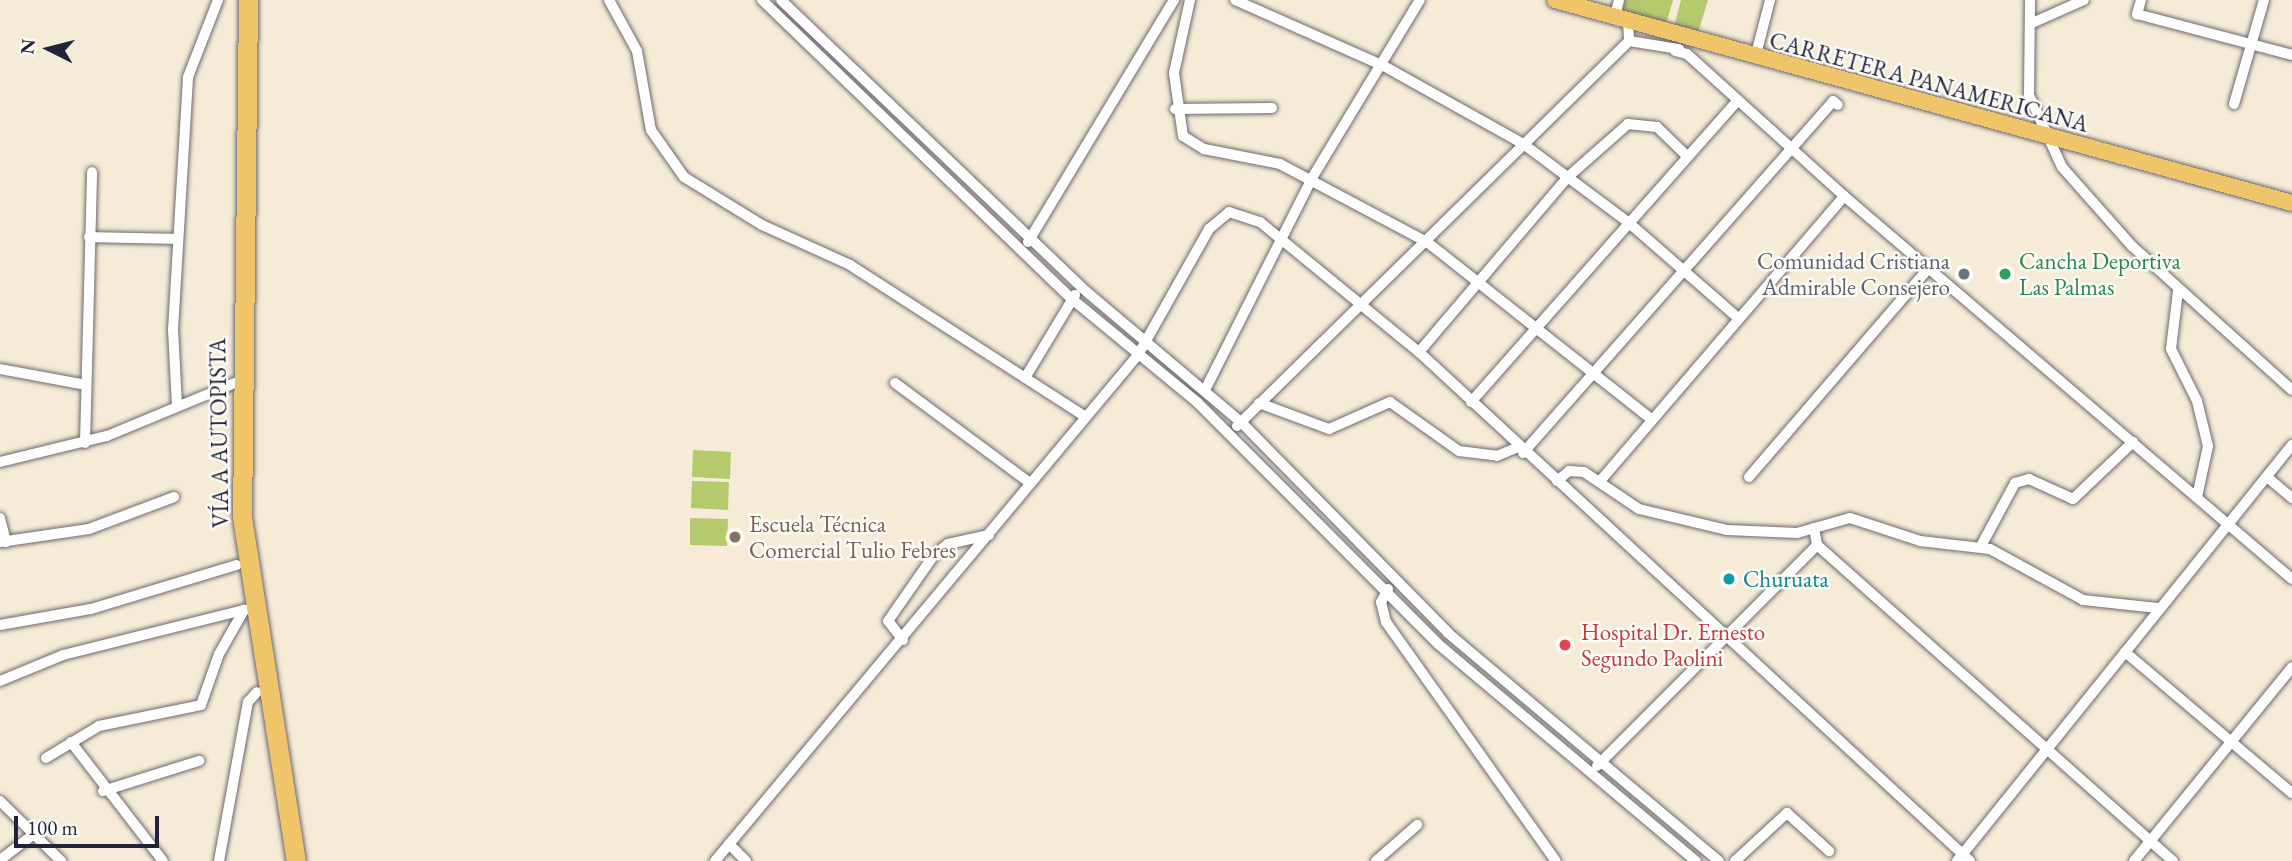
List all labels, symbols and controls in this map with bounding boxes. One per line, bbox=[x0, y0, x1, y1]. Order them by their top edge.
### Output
north arrow bbox=[14, 14, 84, 84]
street label: CARRETERA PANAMERICANA bbox=[1766, 26, 2092, 138]
text: N bbox=[14, 38, 41, 56]
place label: Comunidad Cristiana Admirable Consejero bbox=[1757, 247, 1950, 301]
place label: Cancha Deportiva Las Palmas bbox=[2019, 247, 2181, 301]
marker: Comunidad Cristiana Admirable Consejero bbox=[1956, 266, 1972, 282]
marker: Cancha Deportiva Las Palmas bbox=[1997, 266, 2013, 282]
street label: VÍA A AUTOPISTA bbox=[204, 338, 234, 528]
place label: Escuela Técnica Comercial Tulio Febres bbox=[749, 510, 956, 564]
marker: Escuela Técnica Comercial Tulio Febres bbox=[727, 529, 743, 545]
place label: Churuata bbox=[1743, 565, 1829, 593]
marker: Churuata bbox=[1721, 571, 1737, 587]
place label: Hospital Dr. Ernesto Segundo Paolini bbox=[1581, 618, 1765, 672]
marker: Hospital Dr. Ernesto Segundo Paolini bbox=[1555, 635, 1575, 655]
scale bar bbox=[18, 802, 163, 846]
text: 100 m bbox=[27, 814, 78, 841]

